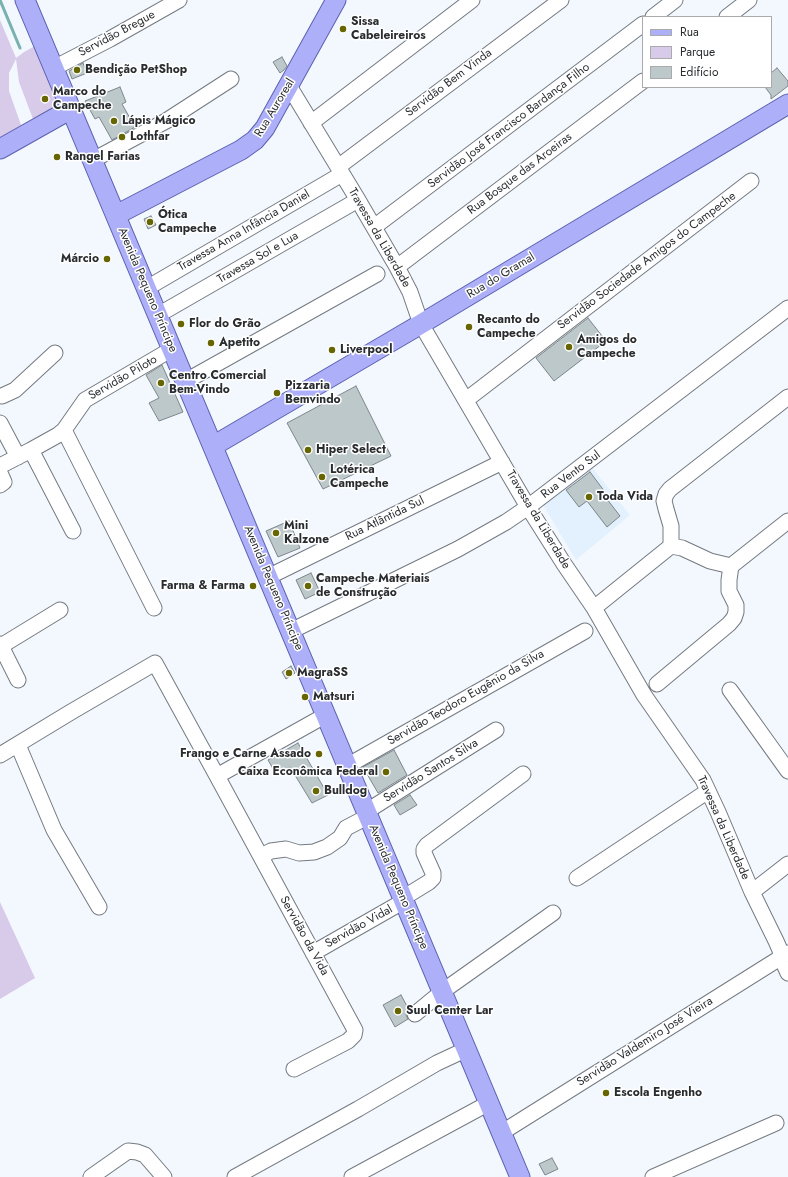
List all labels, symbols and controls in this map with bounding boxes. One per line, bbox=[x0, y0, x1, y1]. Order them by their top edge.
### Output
street label: Servidão Bregue bbox=[76, 8, 158, 60]
place label: Sissa Cabeleireiros bbox=[351, 15, 426, 43]
legend bbox=[642, 16, 772, 88]
text: Rua bbox=[680, 23, 699, 41]
marker: Sissa Cabeleireiros bbox=[338, 24, 348, 34]
text: Parque bbox=[680, 43, 715, 61]
street label: Servidão Bem Vinda bbox=[403, 46, 495, 120]
street label: Servidão José Francisco Bardança Filho bbox=[425, 60, 593, 192]
place label: Bendição PetShop bbox=[85, 63, 187, 77]
text: Edifício bbox=[680, 63, 719, 81]
marker: Bendição PetShop bbox=[72, 65, 82, 75]
street label: Rua Auroreal bbox=[252, 76, 298, 140]
place label: Marco do Campeche bbox=[53, 85, 112, 113]
marker: Marco do Campeche bbox=[40, 94, 50, 104]
place label: Lápis Mágico bbox=[122, 114, 196, 128]
marker: Lápis Mágico bbox=[109, 116, 119, 126]
place label: Lothfar bbox=[130, 130, 170, 144]
street label: Rua Bosque das Aroeiras bbox=[465, 130, 575, 218]
marker: Lothfar bbox=[117, 132, 127, 142]
place label: Rangel Farias bbox=[65, 150, 140, 164]
marker: Rangel Farias bbox=[52, 152, 62, 162]
street label: Travessa da Liberdade bbox=[345, 186, 413, 290]
street label: Travessa Anna Infância Daniel bbox=[175, 187, 313, 275]
street label: Servidão Sociedade Amigos do Campeche bbox=[555, 189, 739, 333]
place label: Ótica Campeche bbox=[158, 208, 217, 236]
marker: Ótica Campeche bbox=[145, 217, 155, 227]
street label: Avenida Pequeno Príncipe bbox=[114, 225, 180, 355]
street label: Travessa Sol e Lua bbox=[215, 229, 301, 287]
street label: Rua do Gramal bbox=[465, 250, 537, 302]
place label: Márcio bbox=[61, 252, 99, 266]
marker: Márcio bbox=[102, 254, 112, 264]
place label: Recanto do Campeche bbox=[477, 313, 540, 341]
place label: Flor do Grão bbox=[189, 317, 261, 331]
marker: Flor do Grão bbox=[176, 319, 186, 329]
marker: Recanto do Campeche bbox=[464, 322, 474, 332]
place label: Amigos do Campeche bbox=[577, 333, 637, 361]
place label: Apetito bbox=[219, 336, 260, 350]
marker: Apetito bbox=[206, 338, 216, 348]
marker: Amigos do Campeche bbox=[564, 342, 574, 352]
place label: Liverpool bbox=[340, 343, 392, 357]
marker: Liverpool bbox=[327, 345, 337, 355]
street label: Servidão Piloto bbox=[86, 353, 160, 403]
place label: Centro Comercial Bem-Vindo bbox=[169, 369, 266, 397]
marker: Centro Comercial Bem-Vindo bbox=[156, 378, 166, 388]
place label: Pizzaria Bemvindo bbox=[285, 379, 341, 407]
marker: Pizzaria Bemvindo bbox=[272, 388, 282, 398]
place label: Hiper Select bbox=[316, 443, 386, 457]
marker: Hiper Select bbox=[303, 445, 313, 455]
street label: Rua Vento Sul bbox=[539, 448, 603, 502]
place label: Lotérica Campeche bbox=[330, 463, 389, 491]
street label: Travessa da Liberdade bbox=[503, 468, 573, 572]
marker: Lotérica Campeche bbox=[317, 472, 327, 482]
place label: Toda Vida bbox=[597, 490, 653, 504]
marker: Toda Vida bbox=[584, 492, 594, 502]
street label: Rua Atlântida Sul bbox=[343, 494, 427, 544]
place label: Mini Kalzone bbox=[284, 519, 329, 547]
street label: Avenida Pequeno Príncipe bbox=[240, 523, 306, 653]
marker: Mini Kalzone bbox=[271, 528, 281, 538]
place label: Campeche Materiais de Construção bbox=[316, 572, 430, 600]
place label: Farma & Farma bbox=[161, 579, 245, 593]
marker: Farma & Farma bbox=[248, 581, 258, 591]
marker: Campeche Materiais de Construção bbox=[303, 581, 313, 591]
street label: Servidão Teodoro Eugênio da Silva bbox=[385, 647, 547, 749]
place label: MagraSS bbox=[297, 666, 348, 680]
marker: MagraSS bbox=[284, 668, 294, 678]
place label: Matsuri bbox=[313, 690, 355, 704]
marker: Matsuri bbox=[300, 692, 310, 702]
street label: Servidão Santos Silva bbox=[381, 736, 481, 806]
place label: Frango e Carne Assado bbox=[180, 747, 311, 761]
marker: Frango e Carne Assado bbox=[314, 749, 324, 759]
place label: Caixa Econômica Federal bbox=[238, 765, 378, 779]
marker: Caixa Econômica Federal bbox=[381, 767, 391, 777]
street label: Travessa da Liberdade bbox=[694, 774, 752, 882]
place label: Bulldog bbox=[324, 784, 367, 798]
marker: Bulldog bbox=[311, 786, 321, 796]
street label: Avenida Pequeno Príncipe bbox=[365, 822, 431, 952]
street label: Servidão da Vida bbox=[276, 894, 332, 978]
street label: Servidão Vidal bbox=[323, 903, 395, 951]
street label: Servidão Valdemiro José Vieira bbox=[574, 994, 716, 1090]
place label: Suul Center Lar bbox=[406, 1004, 493, 1018]
marker: Suul Center Lar bbox=[393, 1006, 403, 1016]
place label: Escola Engenho bbox=[614, 1086, 702, 1100]
marker: Escola Engenho bbox=[601, 1088, 611, 1098]

